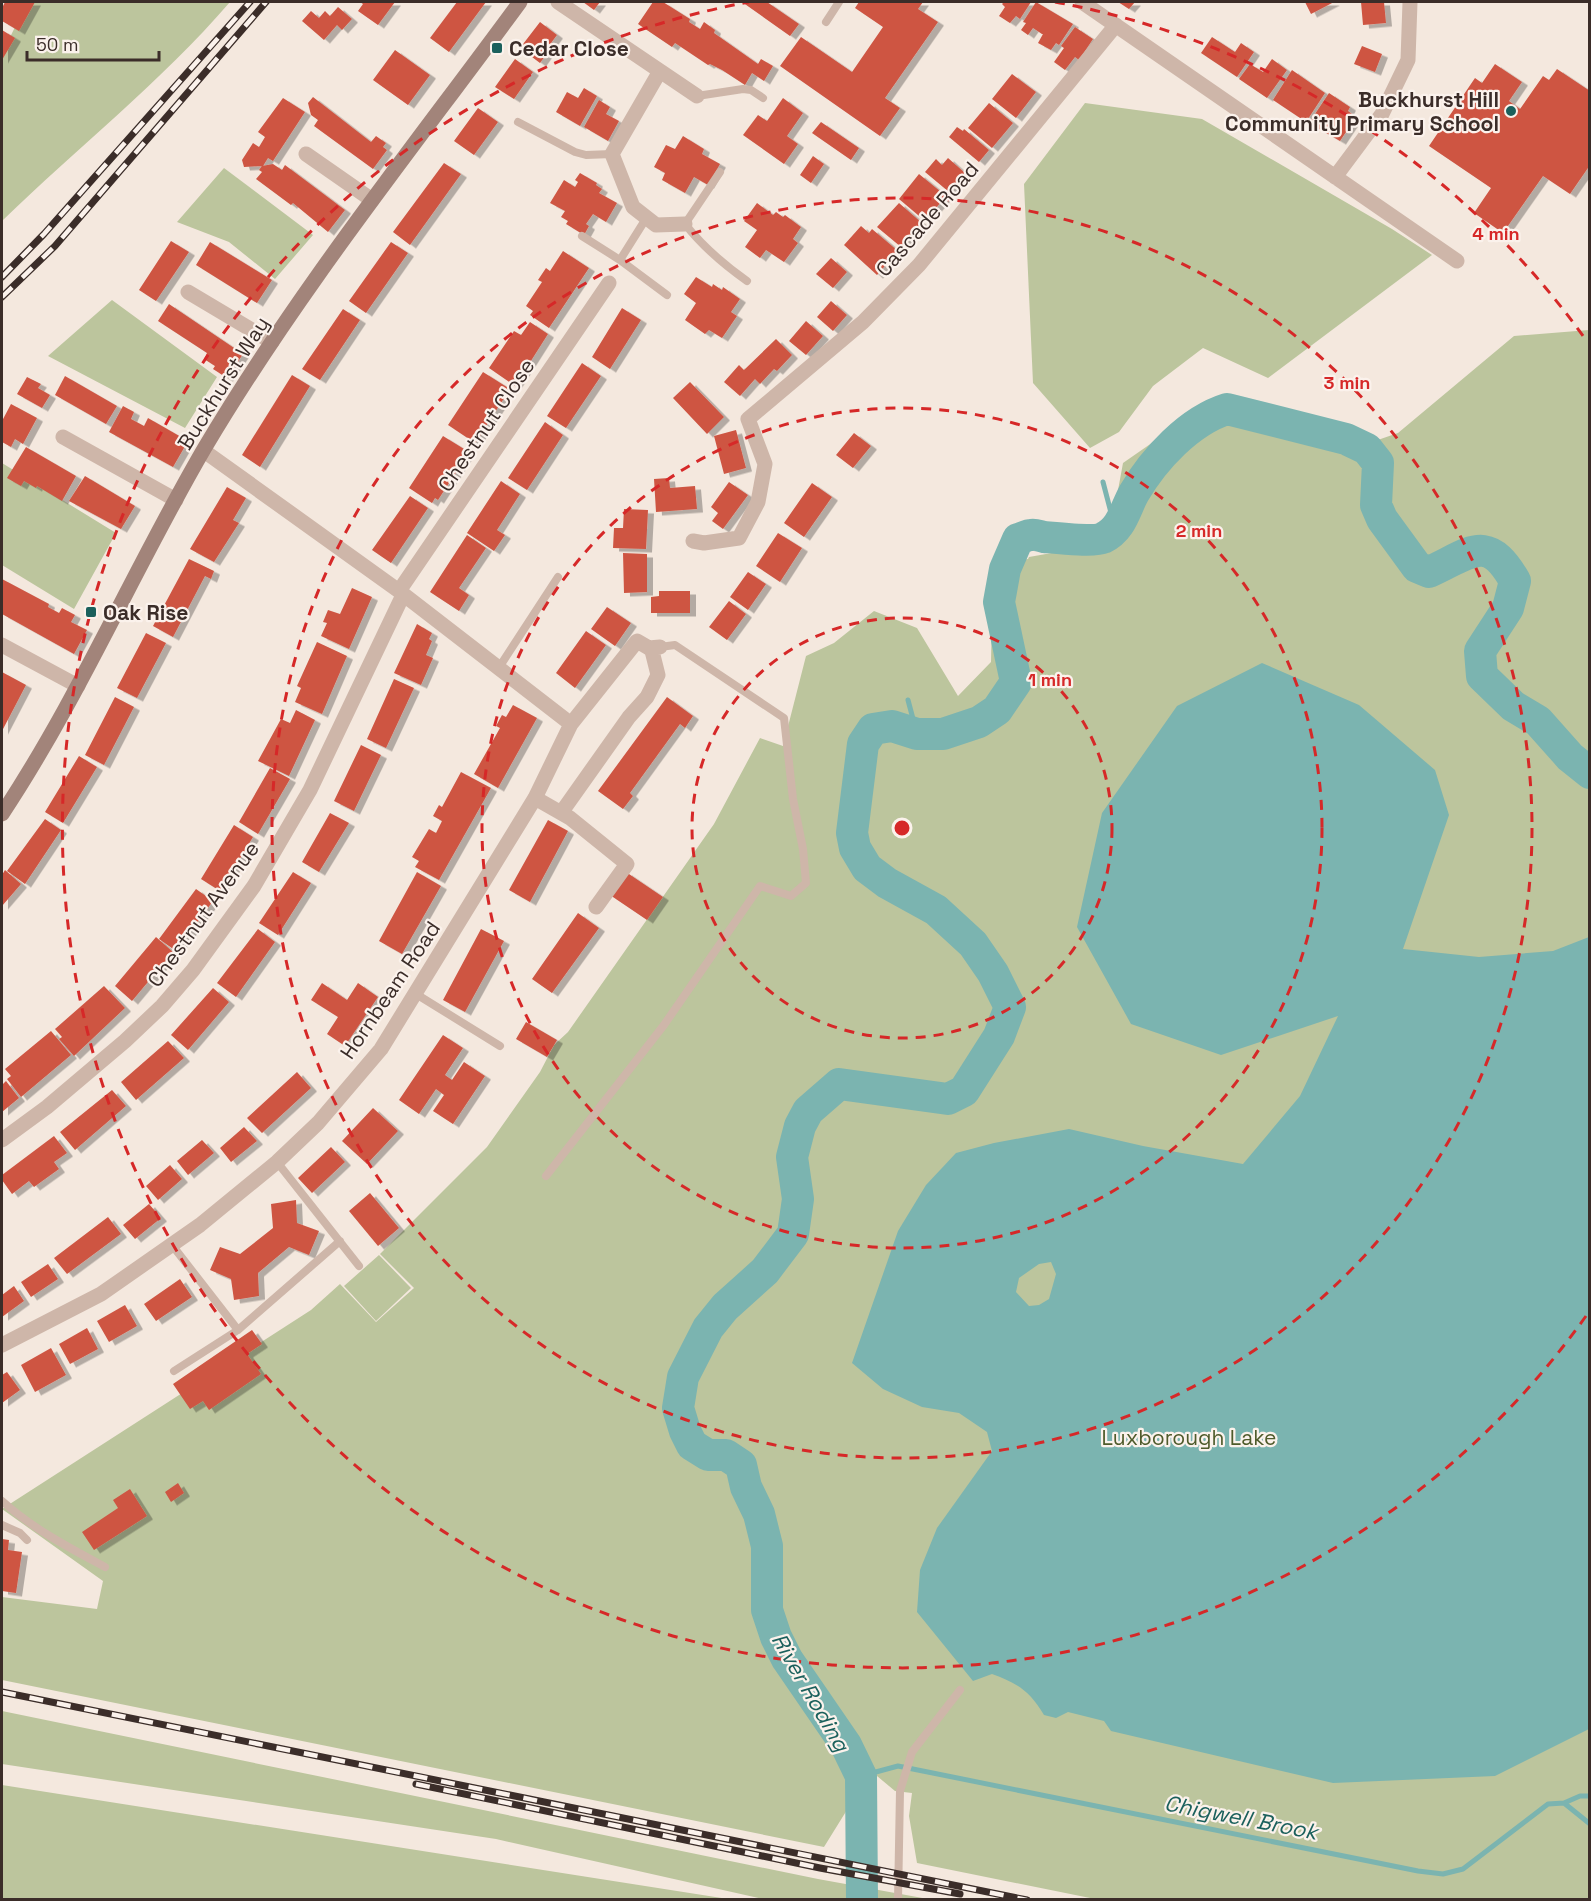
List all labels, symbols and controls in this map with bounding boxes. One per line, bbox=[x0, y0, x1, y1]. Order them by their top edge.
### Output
scale bar bbox=[27, 24, 159, 62]
text: 50 m bbox=[36, 33, 78, 56]
place label: Cedar Close bbox=[509, 35, 629, 62]
marker: Cedar Close bbox=[490, 41, 504, 55]
place label: Buckhurst Hill Community Primary School bbox=[1225, 86, 1499, 137]
marker: Buckhurst Hill Community Primary School bbox=[1504, 104, 1518, 118]
street label: Cascade Road bbox=[870, 156, 984, 282]
text: 4 min bbox=[1472, 222, 1520, 245]
street label: Buckhurst Way bbox=[171, 311, 275, 455]
street label: Chestnut Close bbox=[431, 353, 541, 497]
text: 3 min bbox=[1324, 371, 1370, 394]
text: 2 min bbox=[1176, 519, 1222, 542]
place label: Oak Rise bbox=[103, 599, 189, 626]
marker: Oak Rise bbox=[84, 605, 98, 619]
text: 1 min bbox=[1028, 668, 1072, 691]
centre of rings bbox=[892, 818, 912, 838]
street label: Chestnut Avenue bbox=[141, 836, 265, 992]
street label: Hornbeam Road bbox=[334, 916, 446, 1064]
park label: Luxborough Lake bbox=[1101, 1424, 1277, 1451]
water label: River Roding bbox=[766, 1628, 857, 1757]
water label: Chigwell Brook bbox=[1162, 1788, 1322, 1846]

